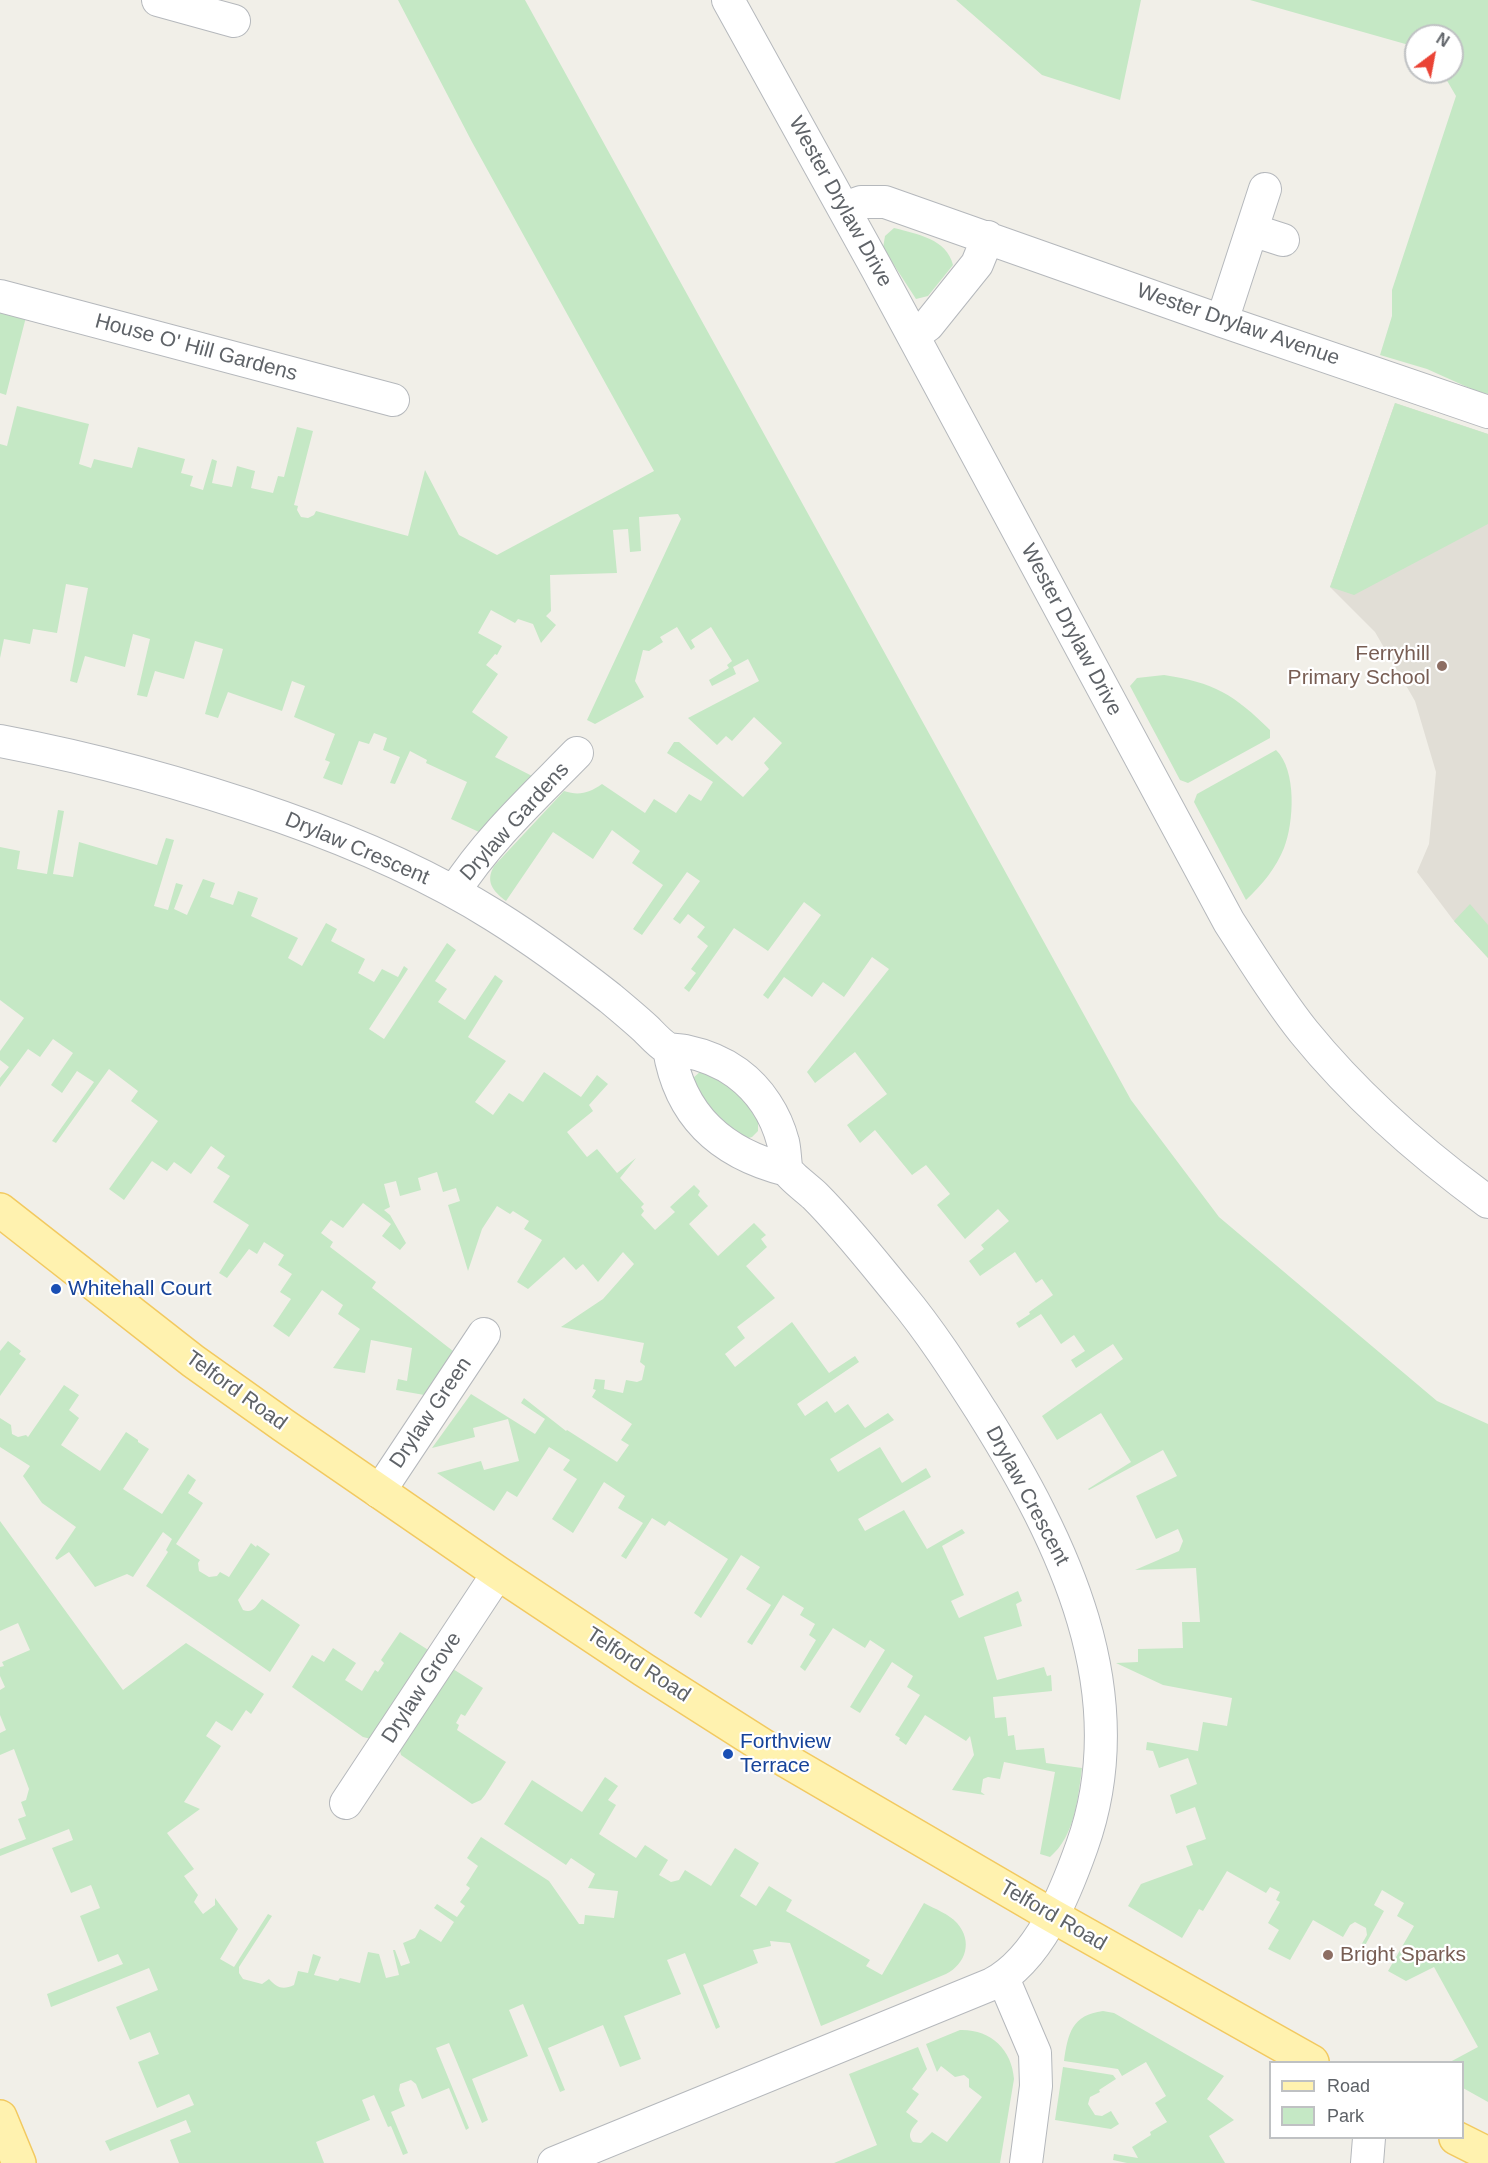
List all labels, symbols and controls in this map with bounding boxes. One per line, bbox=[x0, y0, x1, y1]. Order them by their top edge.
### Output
north arrow bbox=[1404, 24, 1464, 84]
text: N bbox=[1433, 30, 1452, 50]
street label: Wester Drylaw Drive bbox=[783, 112, 897, 292]
street label: Wester Drylaw Avenue bbox=[1133, 278, 1343, 372]
street label: House O' Hill Gardens bbox=[92, 309, 300, 387]
street label: Wester Drylaw Drive bbox=[1015, 540, 1127, 720]
place label: Ferryhill Primary School bbox=[1288, 641, 1430, 691]
marker: Ferryhill Primary School bbox=[1435, 659, 1449, 673]
street label: Drylaw Gardens bbox=[455, 758, 575, 886]
street label: Drylaw Crescent bbox=[281, 807, 433, 891]
place label: Whitehall Court bbox=[68, 1276, 212, 1302]
marker: Whitehall Court bbox=[49, 1282, 63, 1296]
street label: Telford Road bbox=[180, 1346, 292, 1436]
street label: Drylaw Green bbox=[385, 1353, 477, 1473]
street label: Drylaw Crescent bbox=[980, 1422, 1074, 1570]
street label: Telford Road bbox=[581, 1622, 695, 1708]
street label: Drylaw Grove bbox=[377, 1628, 467, 1748]
place label: Forthview Terrace bbox=[740, 1729, 831, 1779]
marker: Forthview Terrace bbox=[721, 1747, 735, 1761]
street label: Telford Road bbox=[995, 1875, 1111, 1957]
place label: Bright Sparks bbox=[1340, 1942, 1466, 1968]
marker: Bright Sparks bbox=[1321, 1948, 1335, 1962]
legend bbox=[1269, 2061, 1464, 2139]
text: Road bbox=[1327, 2076, 1370, 2096]
text: Park bbox=[1327, 2106, 1364, 2126]

